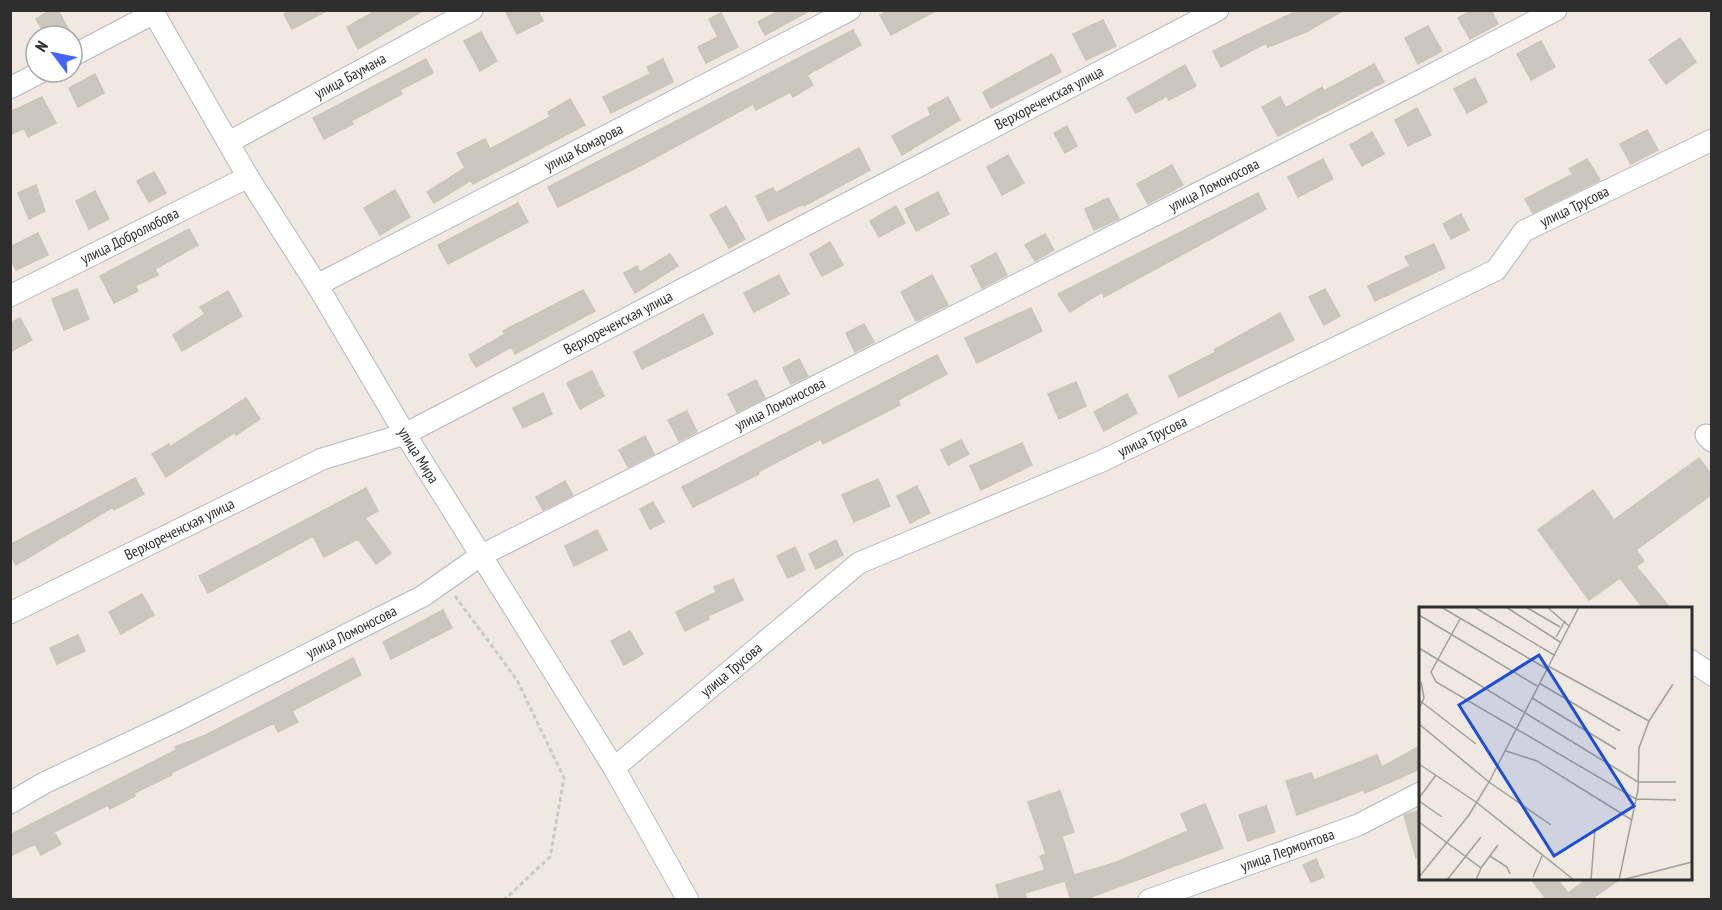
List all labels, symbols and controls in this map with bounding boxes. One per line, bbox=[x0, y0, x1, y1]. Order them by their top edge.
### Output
north arrow bbox=[24, 24, 84, 84]
text: N bbox=[31, 37, 52, 55]
street label: улица Баумана bbox=[311, 49, 389, 103]
street label: Верхореченская улица bbox=[991, 61, 1107, 134]
street label: улица Комарова bbox=[541, 119, 626, 175]
street label: улица Ломоносова bbox=[1165, 154, 1262, 215]
street label: улица Трусова bbox=[1537, 181, 1612, 231]
street label: улица Добролюбова bbox=[77, 203, 182, 268]
street label: Верхореченская улица bbox=[560, 286, 676, 359]
street label: улица Ломоносова bbox=[731, 373, 828, 435]
street label: улица Трусова bbox=[1114, 411, 1190, 461]
street label: улица Мира bbox=[394, 424, 443, 487]
street label: Верхореченская улица bbox=[121, 494, 237, 564]
street label: улица Ломоносова bbox=[303, 601, 400, 663]
inset map bbox=[1419, 607, 1692, 880]
street label: улица Трусова bbox=[696, 638, 766, 701]
street label: улица Лермонтова bbox=[1238, 824, 1337, 875]

